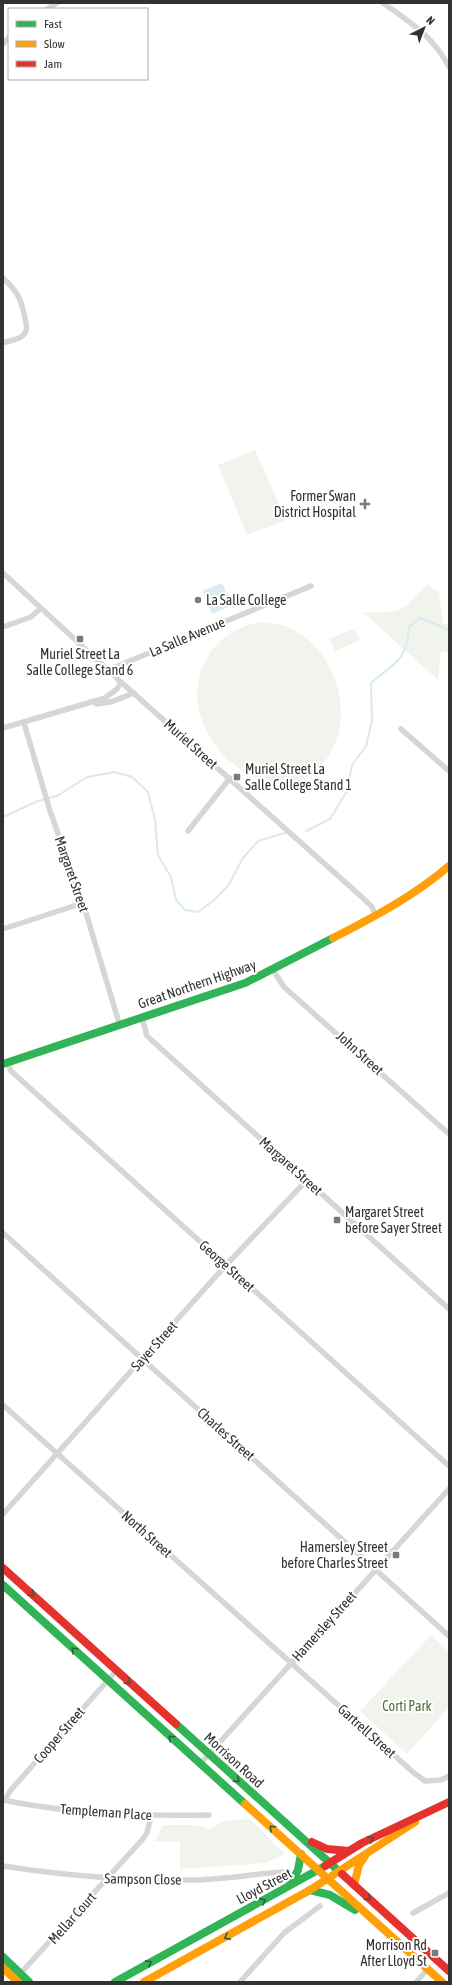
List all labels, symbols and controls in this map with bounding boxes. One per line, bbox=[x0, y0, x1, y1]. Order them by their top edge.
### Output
legend bbox=[8, 8, 148, 80]
north arrow bbox=[404, 8, 444, 48]
text: N bbox=[424, 14, 437, 27]
text: Fast bbox=[44, 17, 62, 31]
text: Slow bbox=[44, 37, 65, 51]
text: Jam bbox=[44, 57, 62, 71]
place label: Former Swan District Hospital bbox=[274, 488, 356, 520]
marker: Former Swan District Hospital bbox=[359, 498, 371, 510]
place label: La Salle College bbox=[206, 592, 286, 608]
marker: La Salle College bbox=[193, 595, 203, 605]
street label: La Salle Avenue bbox=[147, 614, 227, 660]
marker: Muriel Street La Salle College Stand 6 bbox=[75, 634, 85, 644]
place label: Muriel Street La Salle College Stand 6 bbox=[27, 646, 134, 678]
street label: Muriel Street bbox=[161, 716, 221, 772]
place label: Muriel Street La Salle College Stand 1 bbox=[245, 761, 352, 793]
marker: Muriel Street La Salle College Stand 1 bbox=[232, 772, 242, 782]
street label: Margaret Street bbox=[52, 834, 92, 914]
street label: Great Northern Highway bbox=[136, 956, 258, 1012]
street label: John Street bbox=[333, 1028, 387, 1078]
street label: Margaret Street bbox=[256, 1134, 326, 1198]
place label: Margaret Street before Sayer Street bbox=[345, 1204, 442, 1236]
marker: Margaret Street before Sayer Street bbox=[332, 1215, 342, 1225]
street label: George Street bbox=[196, 1237, 258, 1295]
street label: Sayer Street bbox=[128, 1318, 180, 1374]
street label: Charles Street bbox=[194, 1404, 258, 1464]
street label: North Street bbox=[118, 1507, 176, 1561]
place label: Hamersley Street before Charles Street bbox=[281, 1539, 388, 1571]
marker: Hamersley Street before Charles Street bbox=[391, 1550, 401, 1560]
street label: Hamersley Street bbox=[288, 1588, 360, 1664]
one-way arrow bbox=[27, 1589, 35, 1597]
one-way arrow bbox=[72, 1648, 79, 1655]
one-way arrow bbox=[123, 1677, 131, 1684]
park label: Corti Park bbox=[382, 1698, 432, 1714]
street label: Gartrell Street bbox=[335, 1701, 399, 1761]
street label: Cooper Street bbox=[30, 1704, 88, 1766]
street label: Morrison Road bbox=[201, 1729, 267, 1791]
one-way arrow bbox=[168, 1735, 176, 1742]
one-way arrow bbox=[232, 1776, 240, 1783]
street label: Templeman Place bbox=[59, 1801, 153, 1823]
one-way arrow bbox=[269, 1825, 277, 1833]
one-way arrow bbox=[367, 1836, 374, 1843]
street label: Lloyd Street bbox=[234, 1865, 294, 1907]
street label: Sampson Close bbox=[104, 1870, 182, 1888]
street label: Mellar Court bbox=[45, 1889, 99, 1947]
one-way arrow bbox=[363, 1893, 371, 1901]
one-way arrow bbox=[259, 1898, 266, 1906]
one-way arrow bbox=[224, 1933, 231, 1940]
place label: Morrison Rd After Lloyd St bbox=[360, 1937, 427, 1969]
marker: Morrison Rd After Lloyd St bbox=[430, 1948, 440, 1958]
one-way arrow bbox=[145, 1961, 152, 1968]

